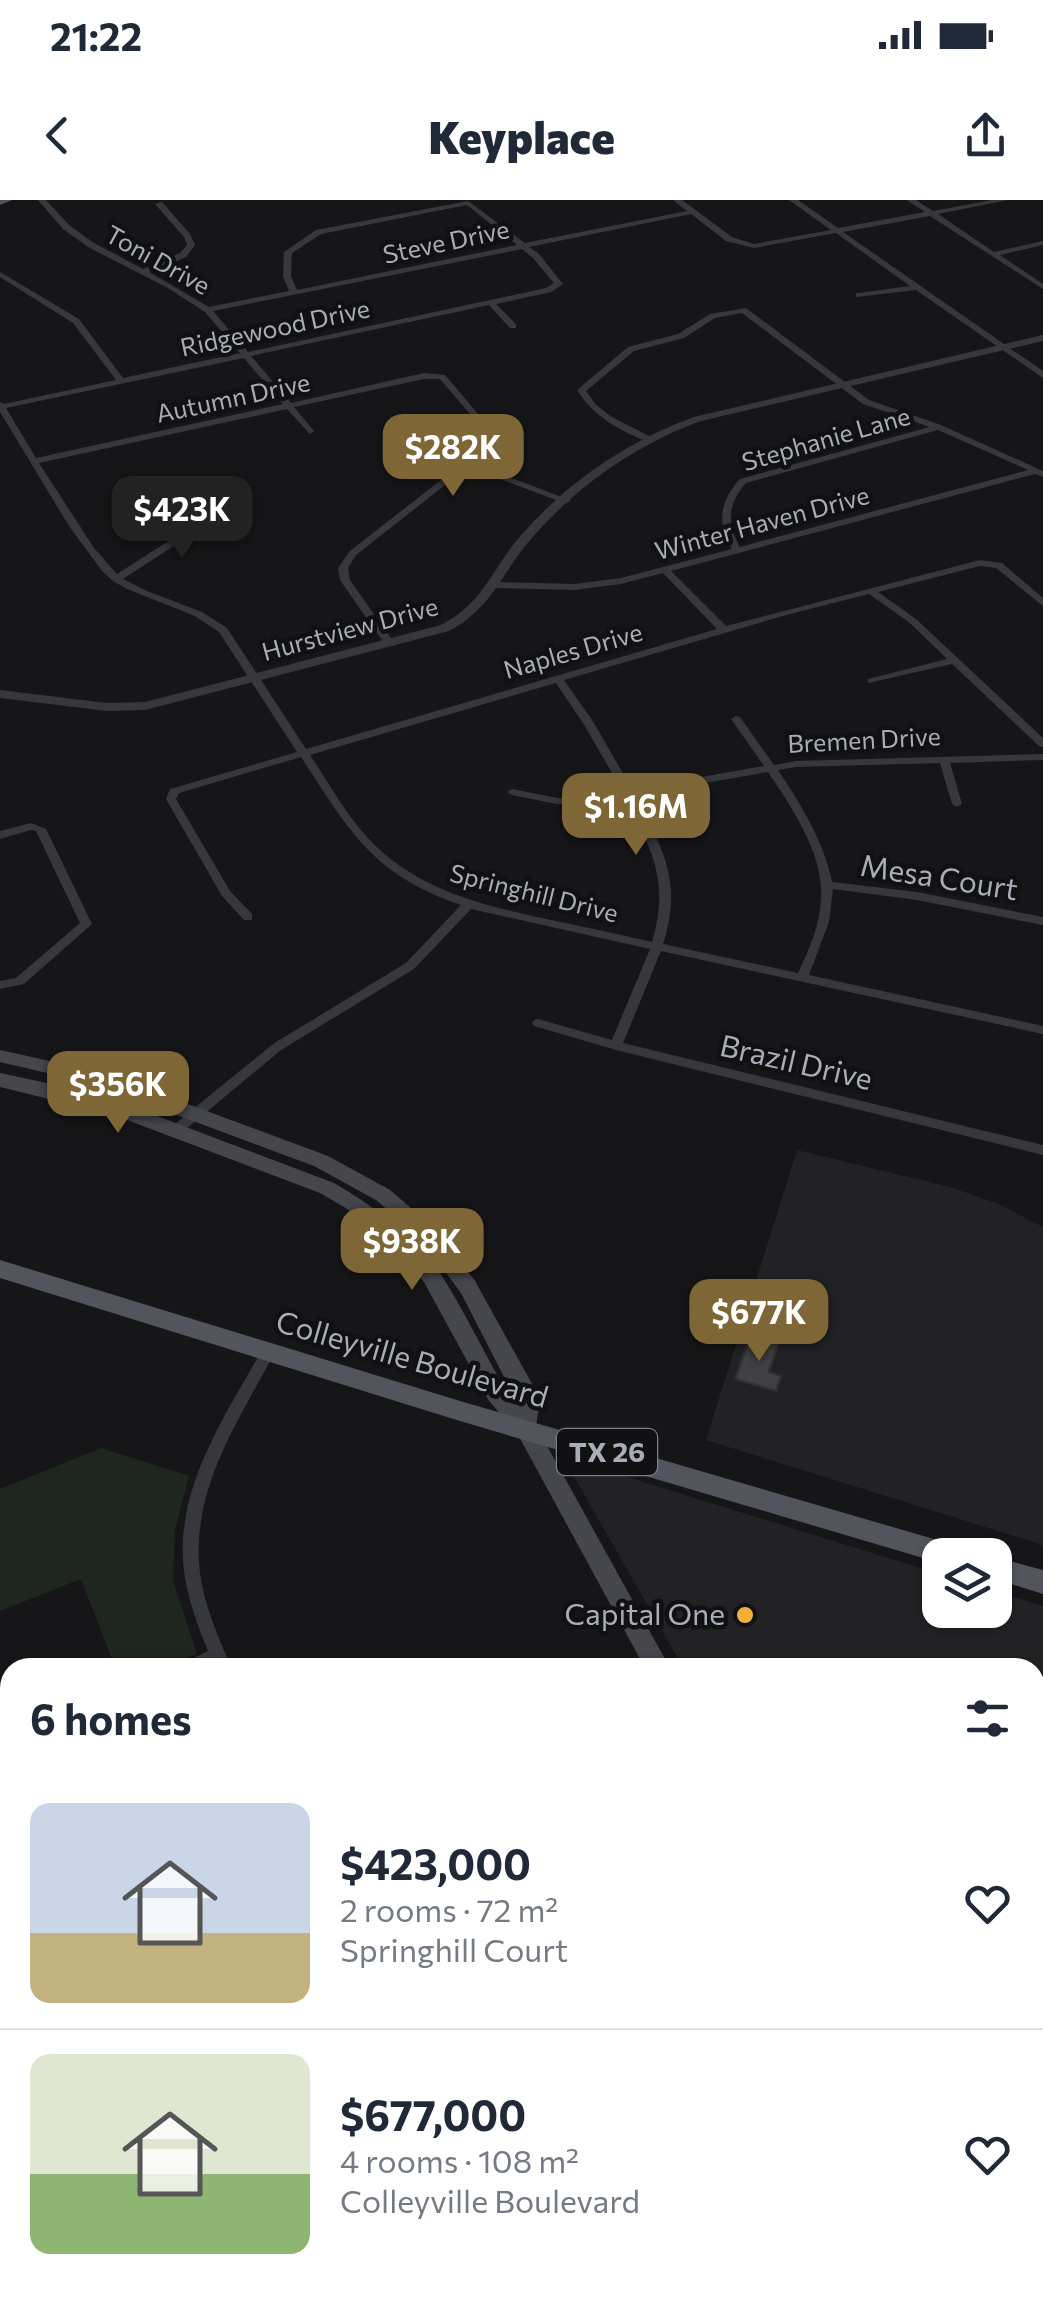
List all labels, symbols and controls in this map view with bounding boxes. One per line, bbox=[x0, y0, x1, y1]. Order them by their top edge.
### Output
text: 21:22 bbox=[50, 12, 142, 59]
icon: back bbox=[30, 108, 85, 163]
text: Keyplace bbox=[428, 108, 615, 163]
icon: share bbox=[958, 108, 1013, 163]
street label: Steve Drive bbox=[380, 213, 512, 269]
street label: Toni Drive bbox=[101, 218, 216, 300]
street label: Ridgewood Drive bbox=[177, 292, 372, 362]
street label: Autumn Drive bbox=[153, 366, 312, 428]
street label: Stephanie Lane bbox=[738, 400, 913, 476]
pin: $282K bbox=[383, 414, 523, 499]
text: $282K bbox=[405, 426, 501, 466]
pin: $423K bbox=[112, 476, 252, 561]
street label: Winter Haven Drive bbox=[651, 479, 872, 565]
text: $423K bbox=[134, 488, 230, 528]
street label: Hurstview Drive bbox=[258, 590, 441, 666]
street label: Naples Drive bbox=[500, 616, 645, 684]
street label: Bremen Drive bbox=[787, 720, 941, 758]
pin: $1.16M bbox=[555, 773, 717, 858]
text: $1.16M bbox=[584, 785, 688, 825]
street label: Mesa Court bbox=[858, 845, 1021, 906]
street label: Springhill Drive bbox=[447, 857, 621, 927]
street label: Brazil Drive bbox=[717, 1025, 876, 1096]
pin: $356K bbox=[48, 1051, 188, 1136]
text: $356K bbox=[69, 1063, 167, 1103]
pin: $938K bbox=[342, 1208, 482, 1293]
text: $938K bbox=[363, 1220, 461, 1260]
pin: $677K bbox=[689, 1279, 829, 1364]
text: $677K bbox=[711, 1291, 807, 1331]
street label: Colleyville Boulevard bbox=[272, 1301, 553, 1414]
road number: TX 26 bbox=[557, 1429, 657, 1475]
map controls bbox=[922, 1538, 1012, 1628]
button: layers bbox=[922, 1538, 1012, 1628]
place label: Capital One bbox=[564, 1594, 725, 1631]
marker: Capital One bbox=[734, 1604, 756, 1626]
icon: filters bbox=[960, 1691, 1015, 1746]
text: 6 homes bbox=[30, 1692, 192, 1744]
text: $423,000 bbox=[340, 1837, 531, 1889]
icon: home bbox=[110, 1843, 230, 1963]
icon: heart bbox=[960, 1876, 1015, 1931]
text: 2 rooms · 72 m² bbox=[340, 1889, 558, 1929]
text: Springhill Court bbox=[340, 1929, 568, 1969]
text: $677,000 bbox=[340, 2088, 526, 2140]
icon: home bbox=[110, 2094, 230, 2214]
icon: heart bbox=[960, 2127, 1015, 2182]
text: 4 rooms · 108 m² bbox=[340, 2140, 579, 2180]
text: Colleyville Boulevard bbox=[340, 2180, 640, 2220]

